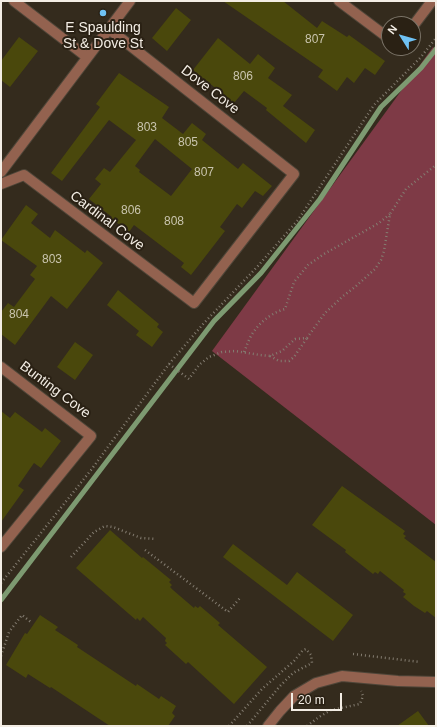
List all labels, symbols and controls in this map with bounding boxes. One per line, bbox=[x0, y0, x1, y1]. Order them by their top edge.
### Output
marker: E Spaulding St & Dove St bbox=[98, 8, 108, 18]
north arrow bbox=[381, 16, 421, 56]
place label: E Spaulding St & Dove St bbox=[63, 20, 143, 52]
text: N bbox=[385, 23, 399, 36]
house number: 807 bbox=[305, 33, 325, 47]
street label: Dove Cove bbox=[178, 62, 242, 118]
house number: 806 bbox=[233, 70, 253, 84]
house number: 803 bbox=[137, 121, 157, 135]
house number: 805 bbox=[178, 136, 198, 150]
house number: 807 bbox=[194, 166, 214, 180]
street label: Cardinal Cove bbox=[67, 188, 147, 254]
house number: 806 bbox=[121, 204, 141, 218]
house number: 808 bbox=[164, 215, 184, 229]
house number: 803 bbox=[42, 253, 62, 267]
house number: 804 bbox=[9, 308, 29, 322]
street label: Bunting Cove bbox=[16, 358, 94, 422]
scale bar bbox=[293, 685, 344, 711]
text: 20 m bbox=[298, 693, 325, 707]

